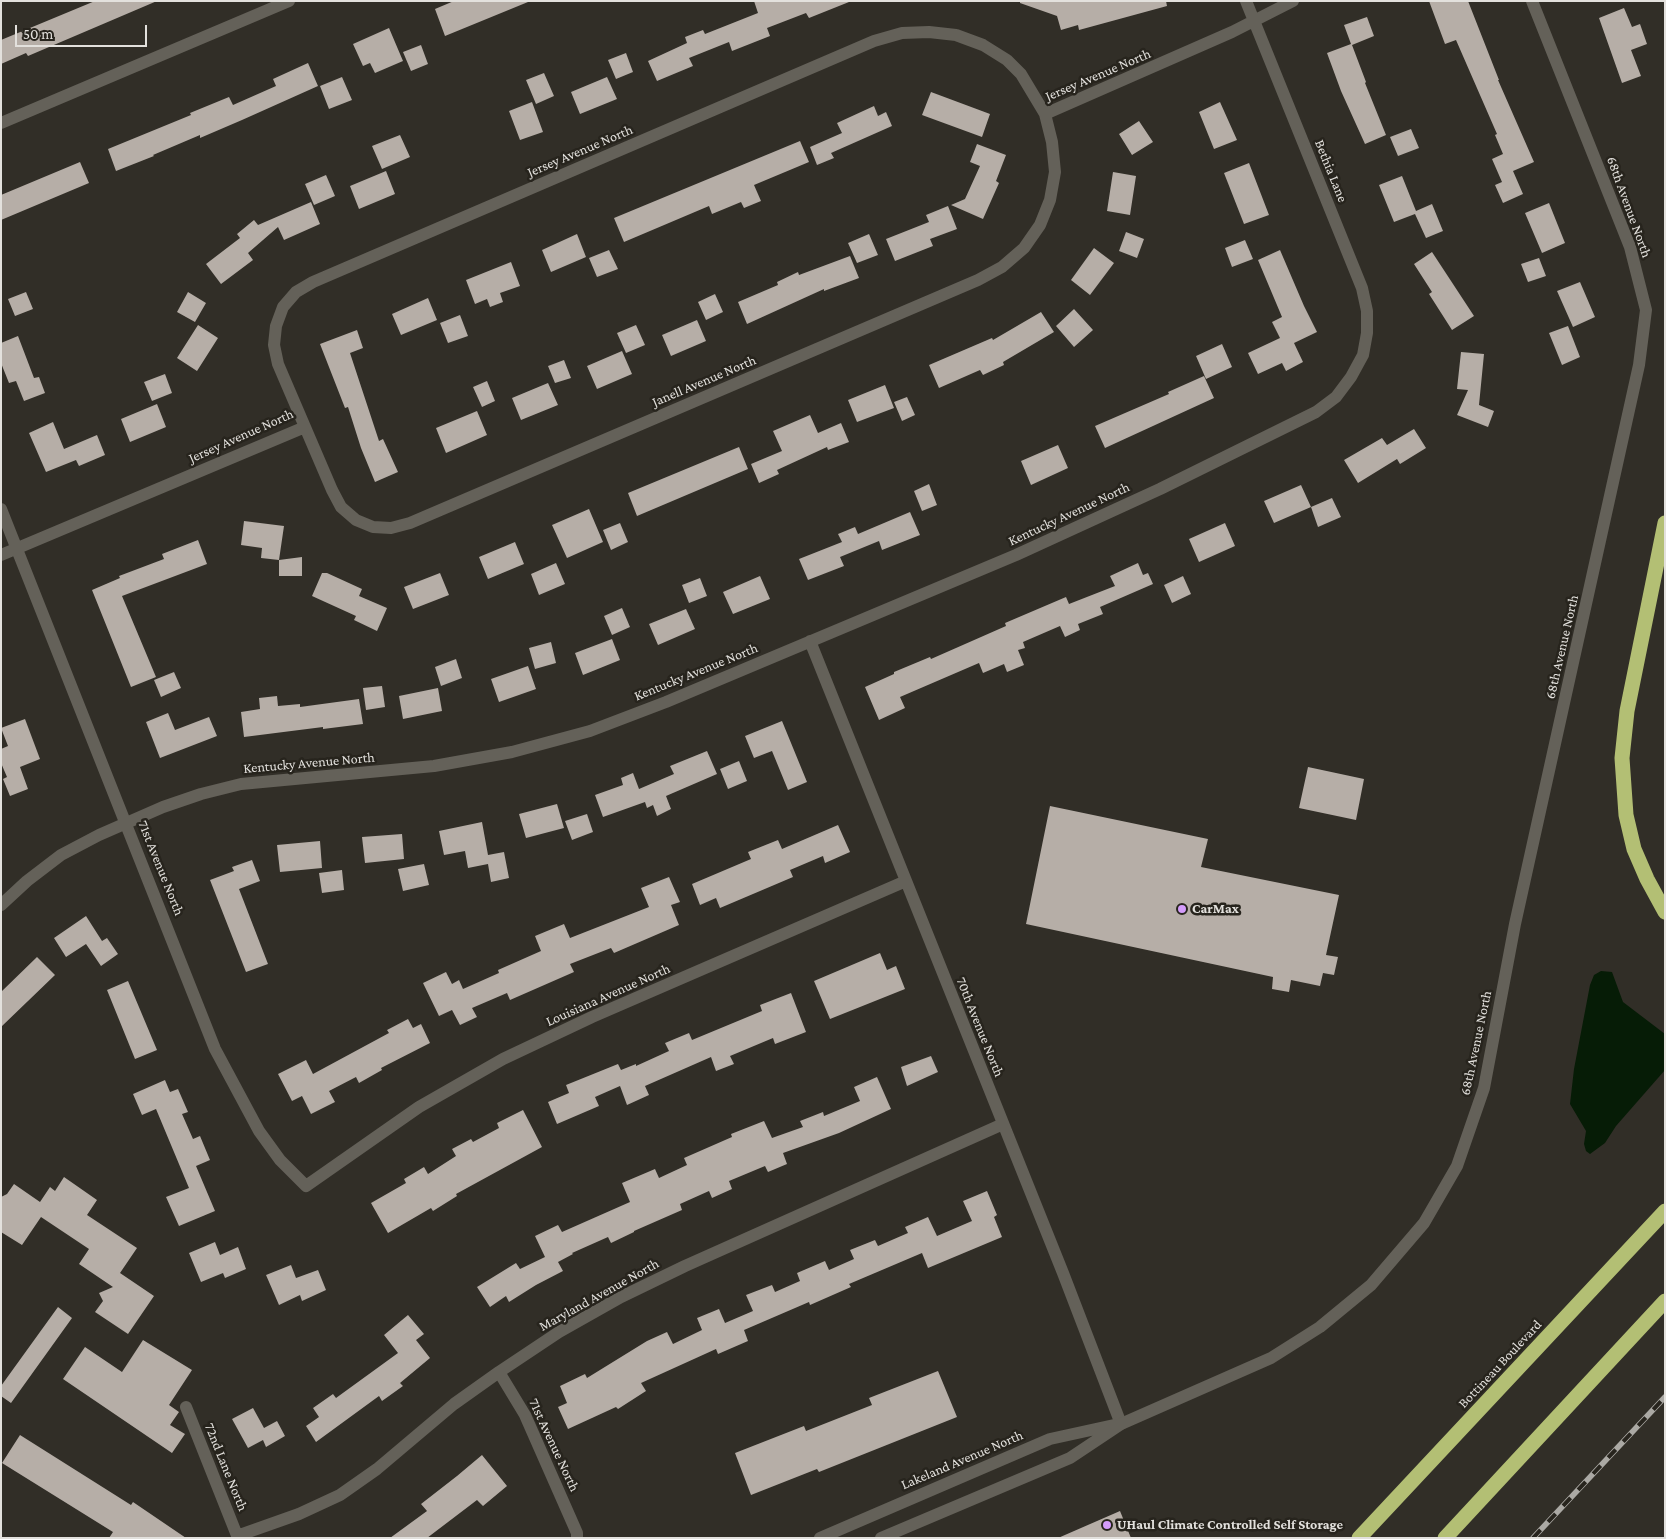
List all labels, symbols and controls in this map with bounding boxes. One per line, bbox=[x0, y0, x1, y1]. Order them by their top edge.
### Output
scale bar bbox=[18, 15, 150, 47]
text: 50 m bbox=[23, 26, 53, 42]
street label: Jersey Avenue North bbox=[1043, 45, 1153, 105]
street label: Jersey Avenue North bbox=[525, 121, 635, 181]
street label: Bethia Lane bbox=[1311, 137, 1351, 205]
street label: 68th Avenue North bbox=[1603, 154, 1655, 260]
street label: Janell Avenue North bbox=[649, 352, 759, 410]
street label: Jersey Avenue North bbox=[186, 405, 296, 467]
street label: Kentucky Avenue North bbox=[1006, 479, 1132, 549]
street label: 68th Avenue North bbox=[1542, 593, 1582, 701]
street label: Kentucky Avenue North bbox=[632, 639, 760, 705]
street label: Kentucky Avenue North bbox=[243, 749, 375, 777]
street label: 71st Avenue North bbox=[134, 818, 188, 918]
place label: CarMax bbox=[1192, 901, 1239, 917]
marker: CarMax bbox=[1176, 903, 1188, 915]
street label: Louisiana Avenue North bbox=[543, 960, 673, 1030]
street label: 70th Avenue North bbox=[952, 975, 1008, 1079]
street label: 68th Avenue North bbox=[1457, 989, 1495, 1097]
street label: Maryland Avenue North bbox=[536, 1255, 662, 1335]
street label: Bottineau Boulevard bbox=[1455, 1316, 1545, 1412]
street label: 71st Avenue North bbox=[525, 1396, 583, 1494]
street label: 72nd Lane North bbox=[201, 1420, 251, 1514]
street label: Lakeland Avenue North bbox=[898, 1427, 1026, 1493]
place label: UHaul Climate Controlled Self Storage bbox=[1117, 1517, 1343, 1533]
marker: UHaul Climate Controlled Self Storage bbox=[1101, 1519, 1113, 1531]

